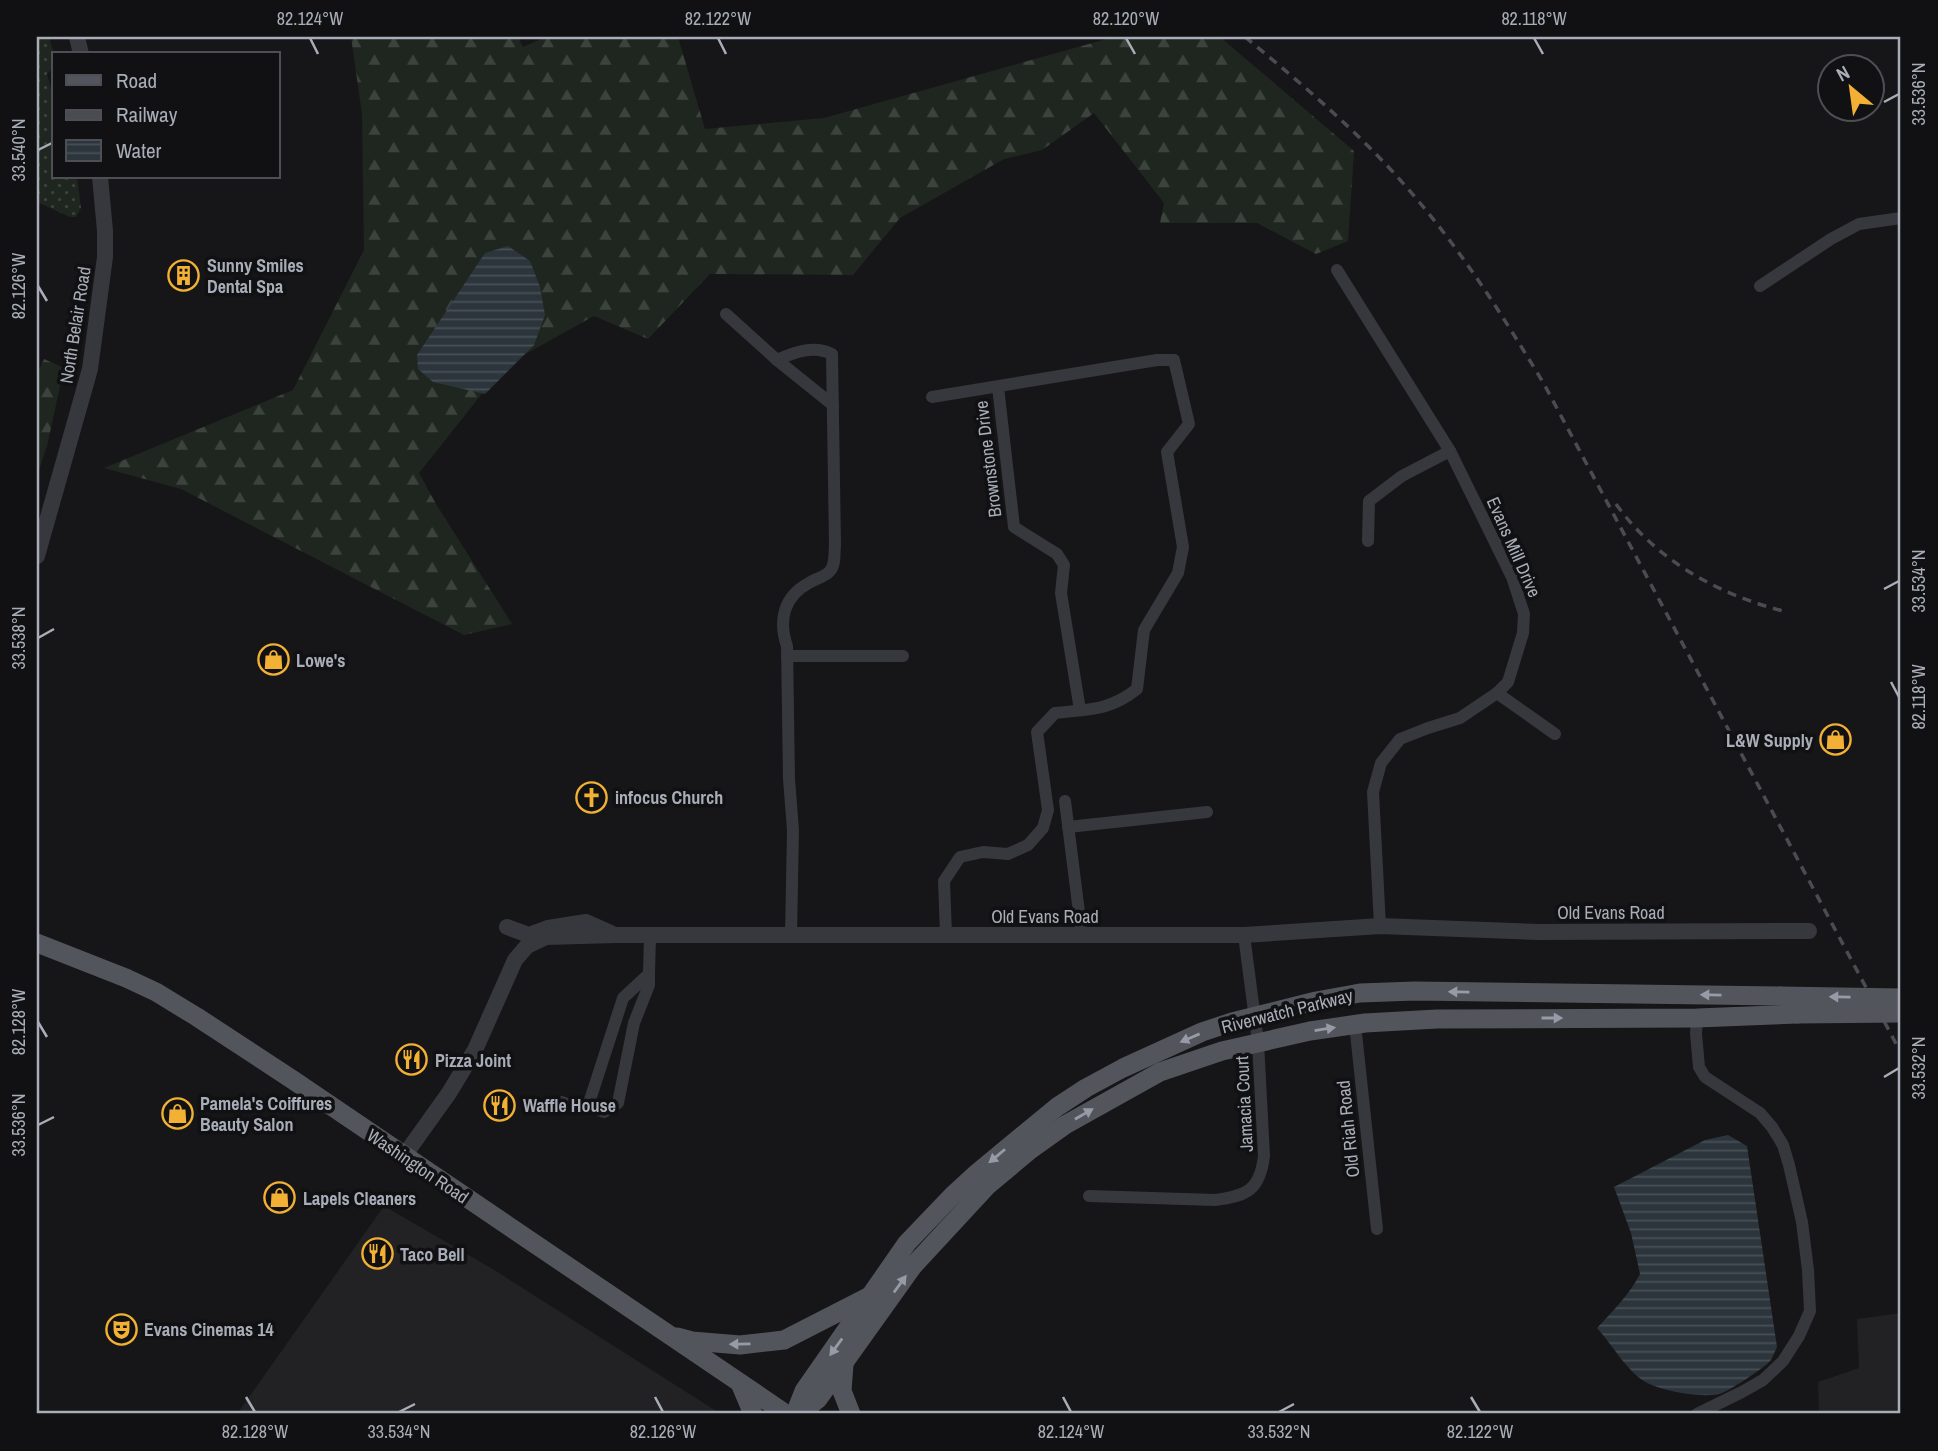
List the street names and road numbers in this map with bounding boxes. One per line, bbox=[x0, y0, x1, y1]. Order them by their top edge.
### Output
street label: North Belair Road bbox=[53, 265, 97, 385]
street label: Brownstone Drive bbox=[968, 399, 1008, 519]
street label: Evans Mill Drive bbox=[1481, 493, 1547, 601]
street label: Old Evans Road bbox=[1557, 900, 1665, 925]
street label: Old Evans Road bbox=[991, 904, 1099, 929]
street label: Riverwatch Parkway bbox=[1219, 982, 1356, 1039]
street label: Jamacia Court bbox=[1229, 1055, 1259, 1153]
street label: Old Riah Road bbox=[1330, 1079, 1366, 1179]
street label: Washington Road bbox=[362, 1123, 474, 1209]

